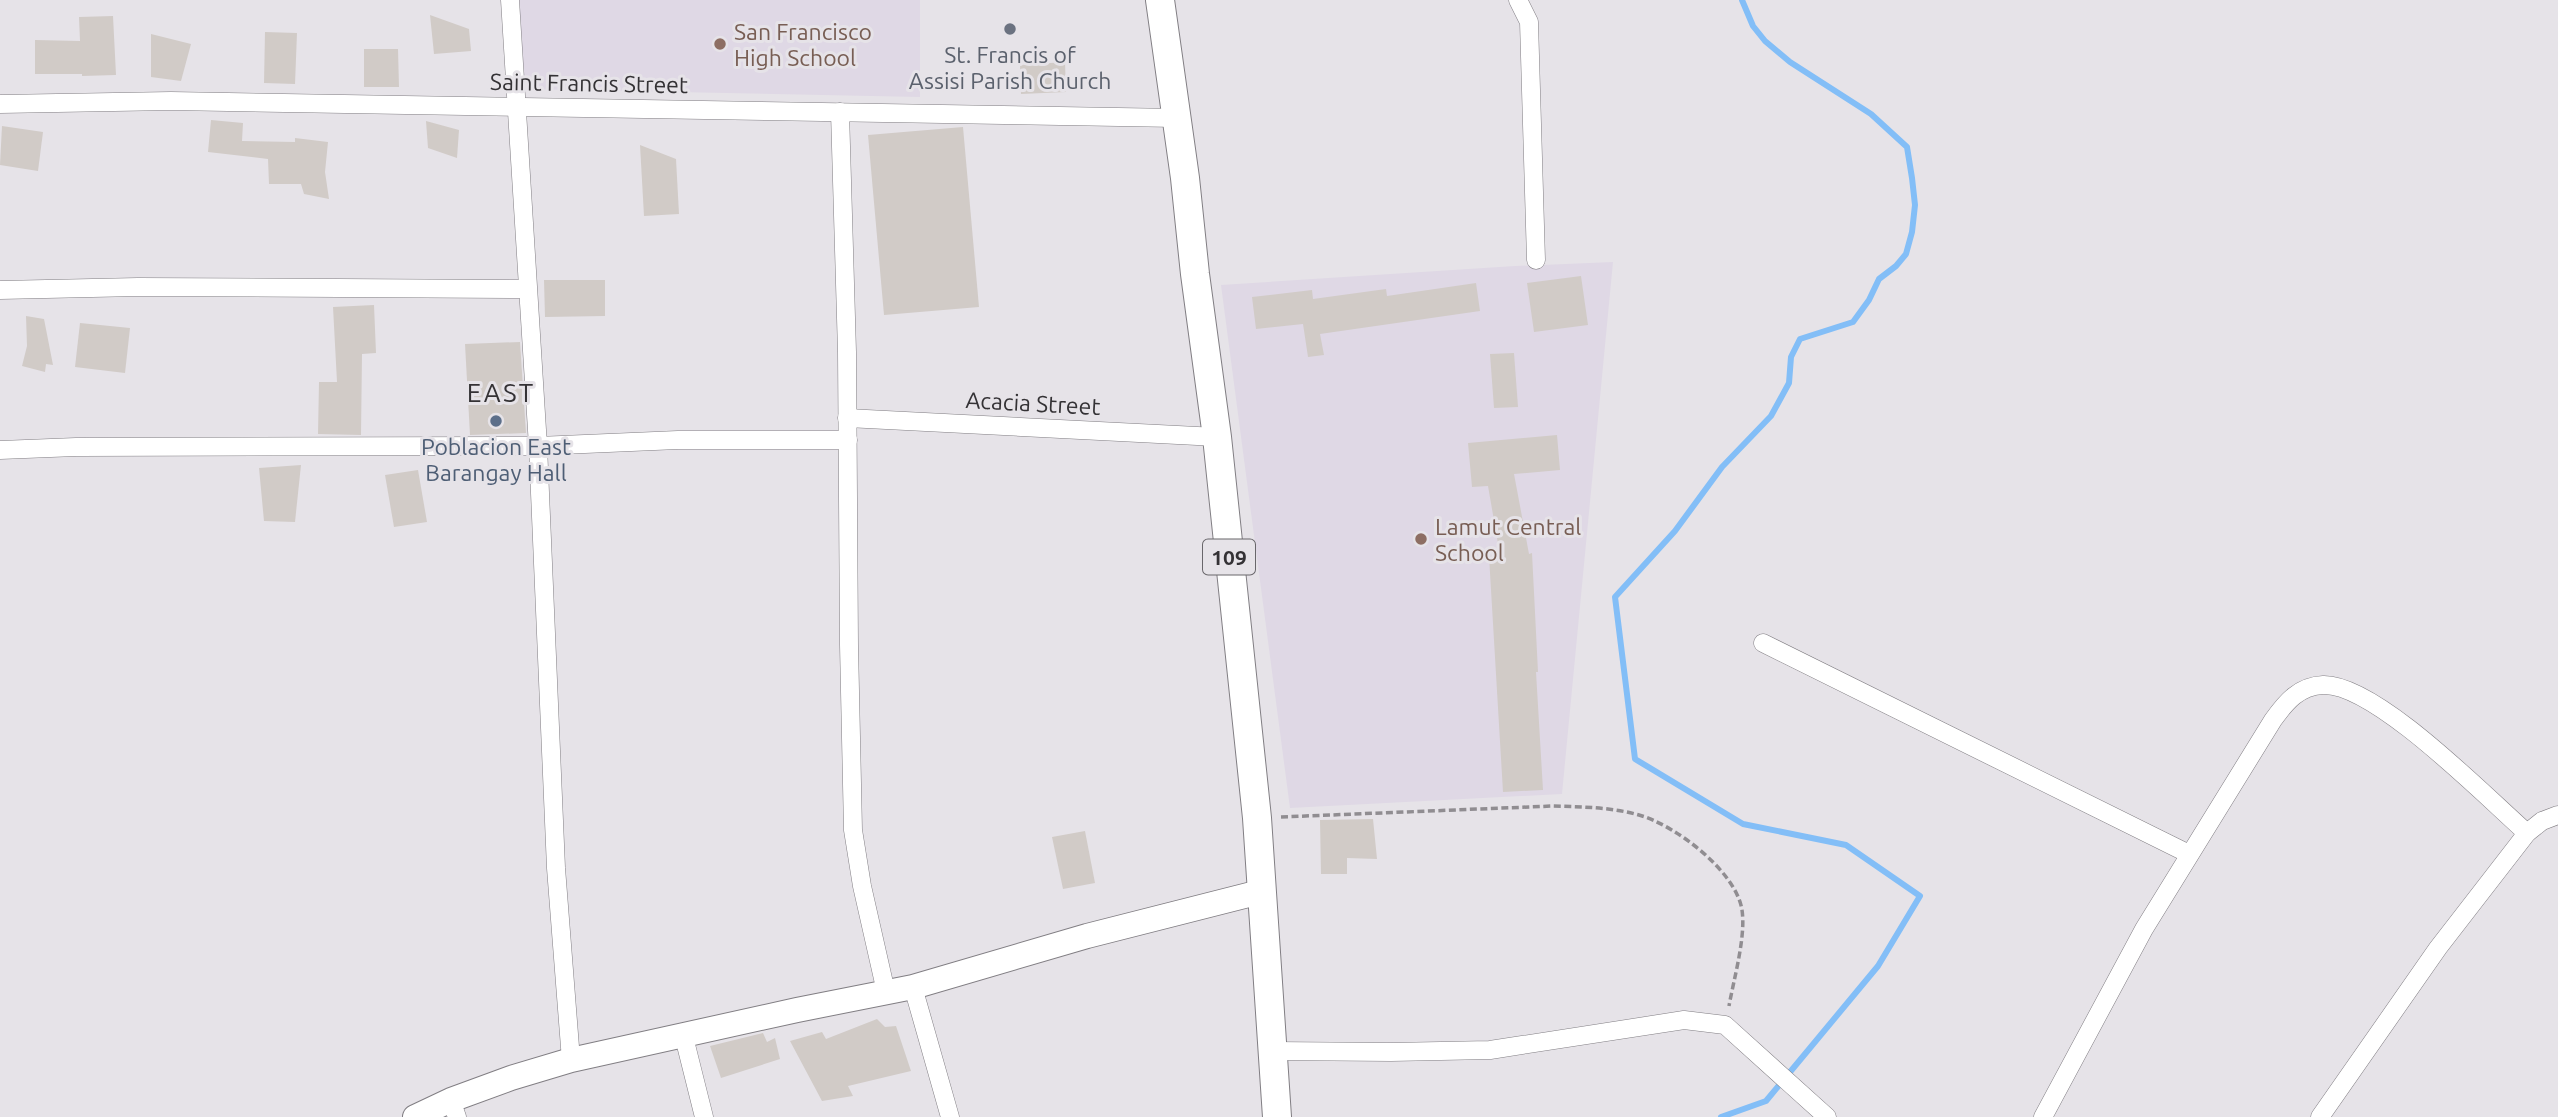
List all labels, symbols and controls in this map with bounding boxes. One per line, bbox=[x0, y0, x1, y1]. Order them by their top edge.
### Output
place label: San Francisco High School bbox=[734, 19, 872, 70]
marker: St. Francis of Assisi Parish Church bbox=[1002, 21, 1018, 37]
marker: San Francisco High School bbox=[712, 36, 728, 52]
place label: St. Francis of Assisi Parish Church bbox=[909, 42, 1111, 93]
street label: Saint Francis Street bbox=[490, 69, 688, 97]
district label: EAST bbox=[467, 378, 535, 407]
street label: Acacia Street bbox=[965, 387, 1101, 419]
marker: Poblacion East Barangay Hall bbox=[488, 413, 504, 429]
place label: Poblacion East Barangay Hall bbox=[421, 434, 571, 485]
place label: Lamut Central School bbox=[1435, 514, 1581, 565]
marker: Lamut Central School bbox=[1413, 531, 1429, 547]
road number: 109 bbox=[1203, 540, 1255, 574]

